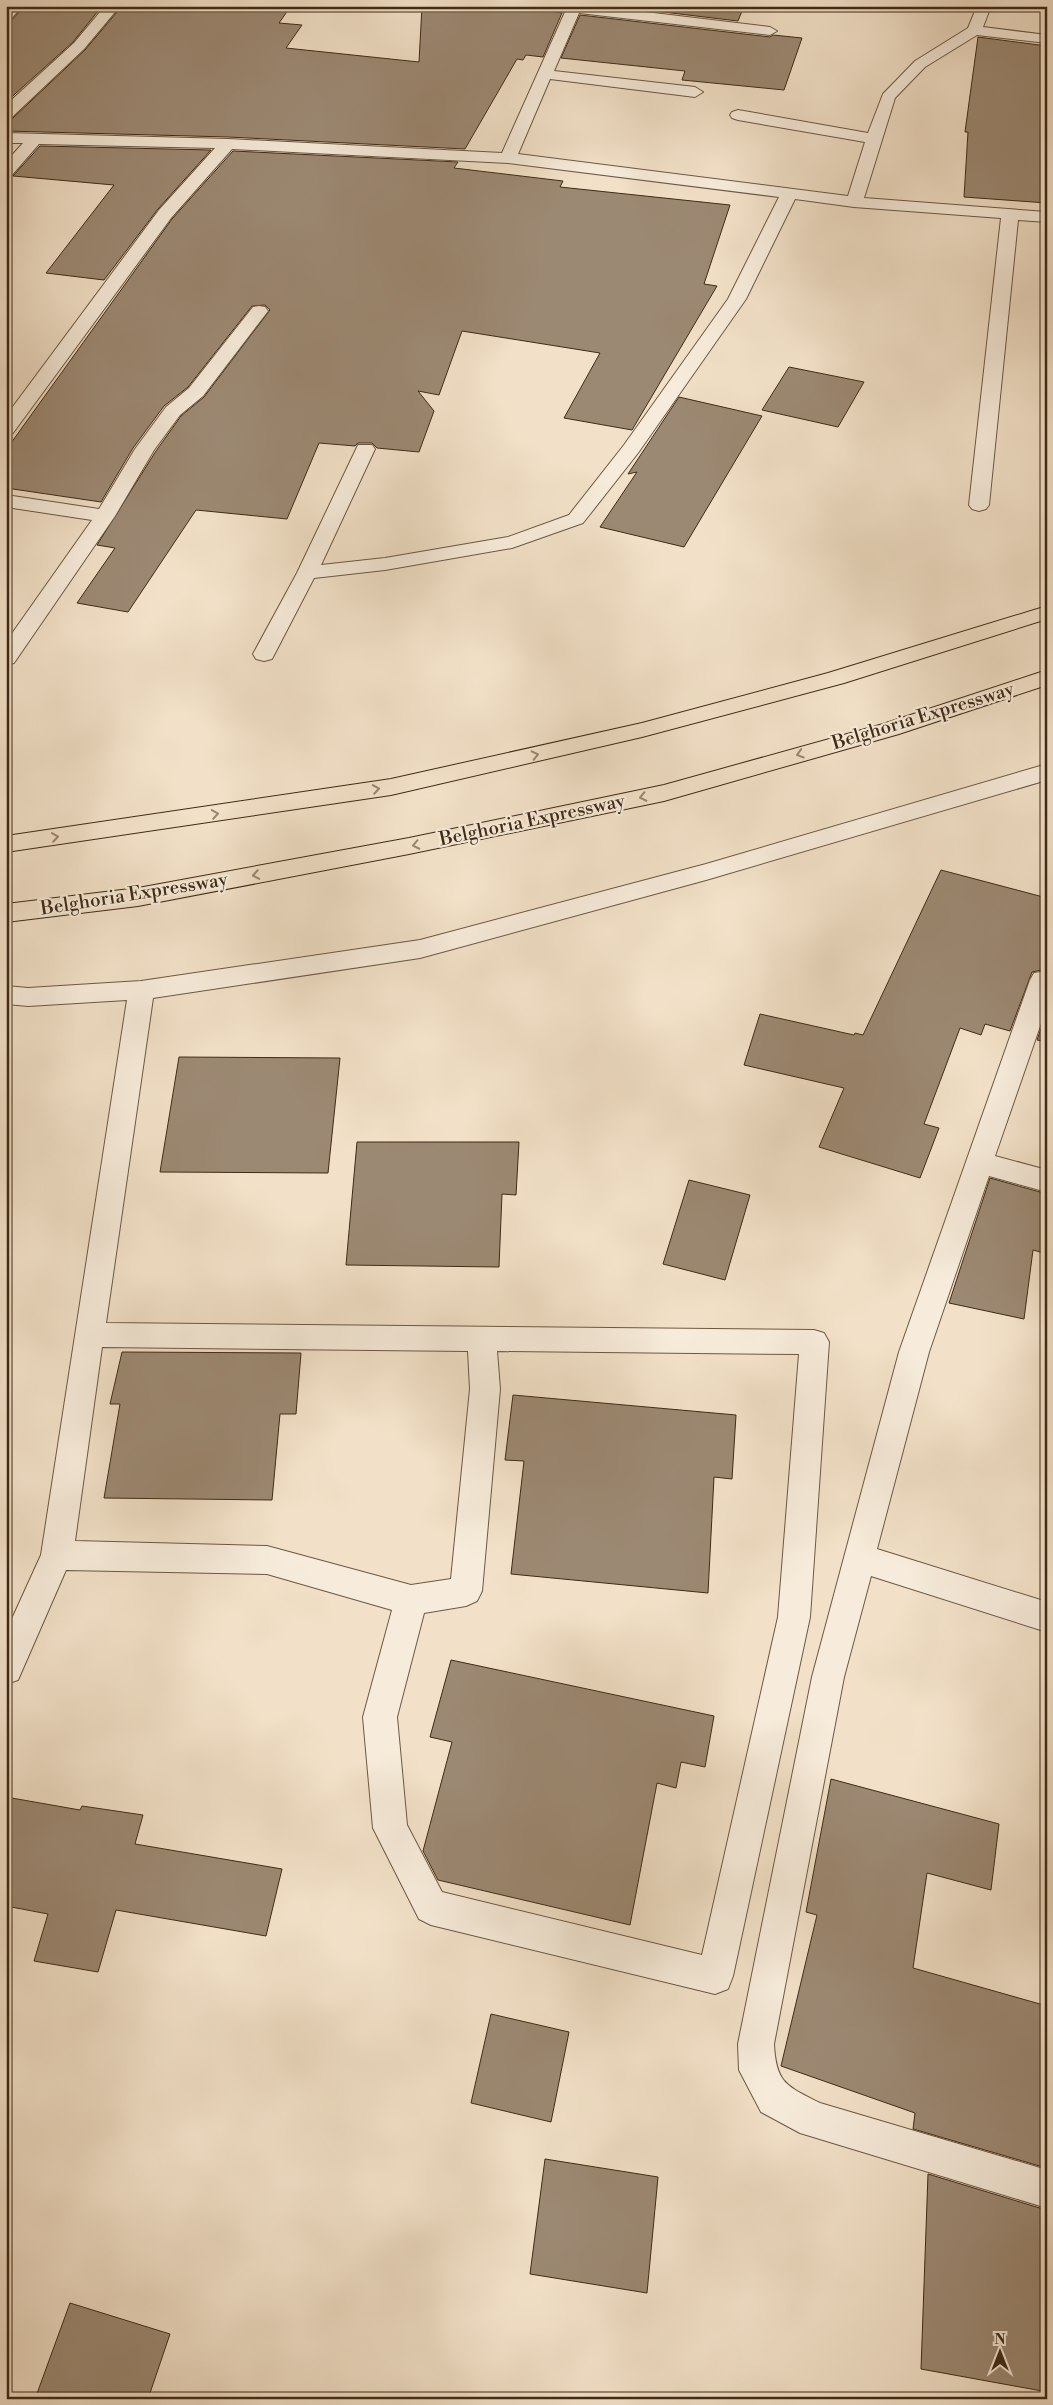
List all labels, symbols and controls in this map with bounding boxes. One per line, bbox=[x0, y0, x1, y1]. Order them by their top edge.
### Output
street label: Belghoria Expressway bbox=[828, 677, 1018, 755]
one-way arrow bbox=[796, 749, 804, 759]
one-way arrow bbox=[530, 750, 539, 760]
one-way arrow bbox=[372, 785, 380, 795]
street label: Belghoria Expressway bbox=[436, 788, 628, 852]
one-way arrow bbox=[639, 791, 648, 802]
one-way arrow bbox=[211, 810, 220, 820]
one-way arrow bbox=[50, 833, 59, 843]
one-way arrow bbox=[411, 839, 420, 850]
street label: Belghoria Expressway bbox=[38, 867, 230, 921]
one-way arrow bbox=[251, 869, 260, 879]
north arrow bbox=[976, 2328, 1026, 2378]
text: N bbox=[994, 2331, 1006, 2349]

